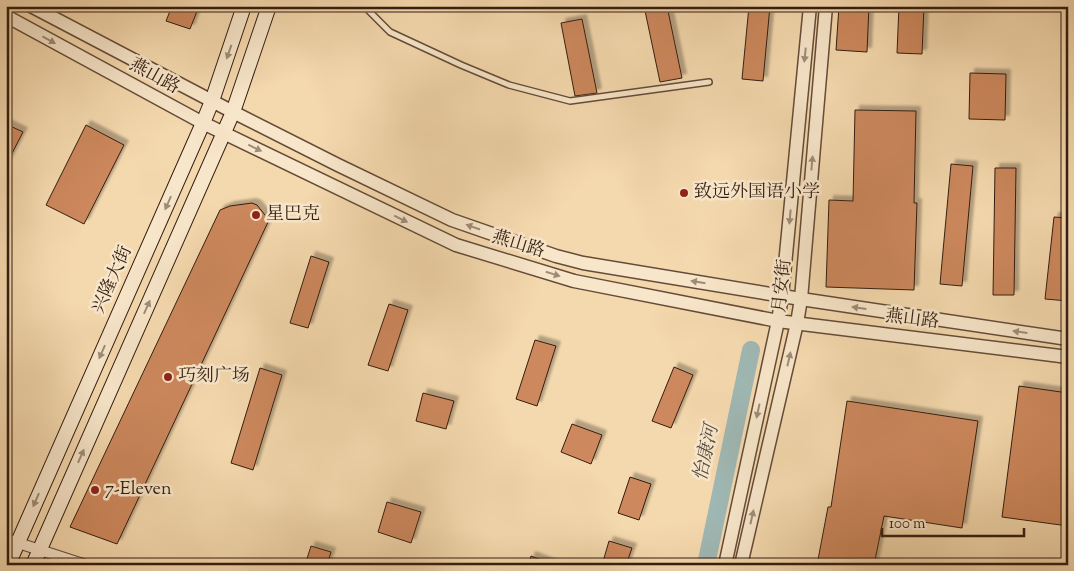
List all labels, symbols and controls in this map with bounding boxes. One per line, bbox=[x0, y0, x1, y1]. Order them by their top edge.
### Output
one-way arrow bbox=[42, 36, 56, 44]
one-way arrow bbox=[224, 45, 232, 60]
one-way arrow bbox=[801, 47, 809, 63]
street label: 燕山路 bbox=[124, 53, 184, 101]
one-way arrow bbox=[247, 144, 262, 153]
one-way arrow bbox=[809, 155, 817, 171]
place label: 致远外国语小学 bbox=[694, 180, 820, 206]
marker: 致远外国语小学 bbox=[678, 187, 690, 199]
one-way arrow bbox=[163, 196, 171, 210]
place label: 星巴克 bbox=[266, 202, 320, 228]
marker: 星巴克 bbox=[250, 209, 262, 221]
one-way arrow bbox=[785, 209, 793, 225]
one-way arrow bbox=[394, 215, 408, 223]
one-way arrow bbox=[466, 223, 481, 230]
street label: 燕山路 bbox=[488, 225, 548, 265]
street label: 兴隆大街 bbox=[86, 242, 140, 318]
street label: 月安街 bbox=[767, 258, 799, 314]
one-way arrow bbox=[546, 271, 561, 279]
one-way arrow bbox=[690, 278, 706, 286]
one-way arrow bbox=[143, 300, 151, 314]
one-way arrow bbox=[850, 303, 866, 311]
street label: 燕山路 bbox=[884, 304, 940, 336]
one-way arrow bbox=[1011, 327, 1027, 335]
one-way arrow bbox=[97, 345, 105, 359]
one-way arrow bbox=[785, 351, 793, 367]
place label: 巧刻广场 bbox=[178, 364, 250, 390]
marker: 巧刻广场 bbox=[162, 371, 174, 383]
one-way arrow bbox=[754, 404, 762, 419]
water label: 怡康河 bbox=[688, 419, 727, 484]
one-way arrow bbox=[78, 449, 86, 463]
place label: 7-Eleven bbox=[105, 477, 172, 503]
marker: 7-Eleven bbox=[89, 484, 101, 496]
one-way arrow bbox=[32, 493, 40, 507]
scale bar bbox=[882, 506, 1024, 538]
one-way arrow bbox=[748, 510, 756, 525]
text: 100 m bbox=[889, 514, 926, 535]

